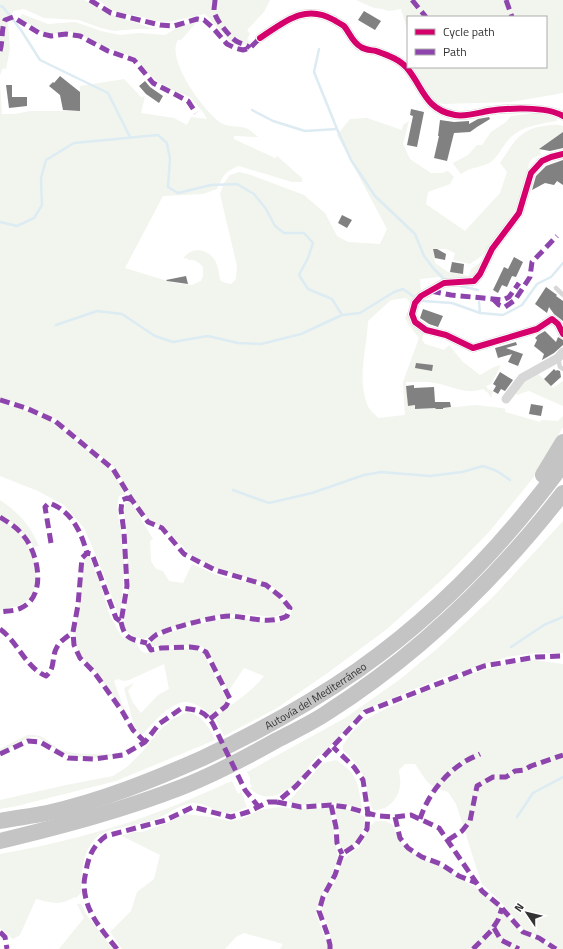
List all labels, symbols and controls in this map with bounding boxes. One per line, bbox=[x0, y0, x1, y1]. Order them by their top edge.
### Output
legend bbox=[407, 16, 547, 68]
text: Cycle path bbox=[443, 22, 495, 41]
text: Path bbox=[443, 42, 467, 61]
street label: Autovía del Mediterráneo bbox=[262, 658, 370, 733]
north arrow bbox=[507, 893, 547, 933]
text: N bbox=[510, 900, 528, 915]

